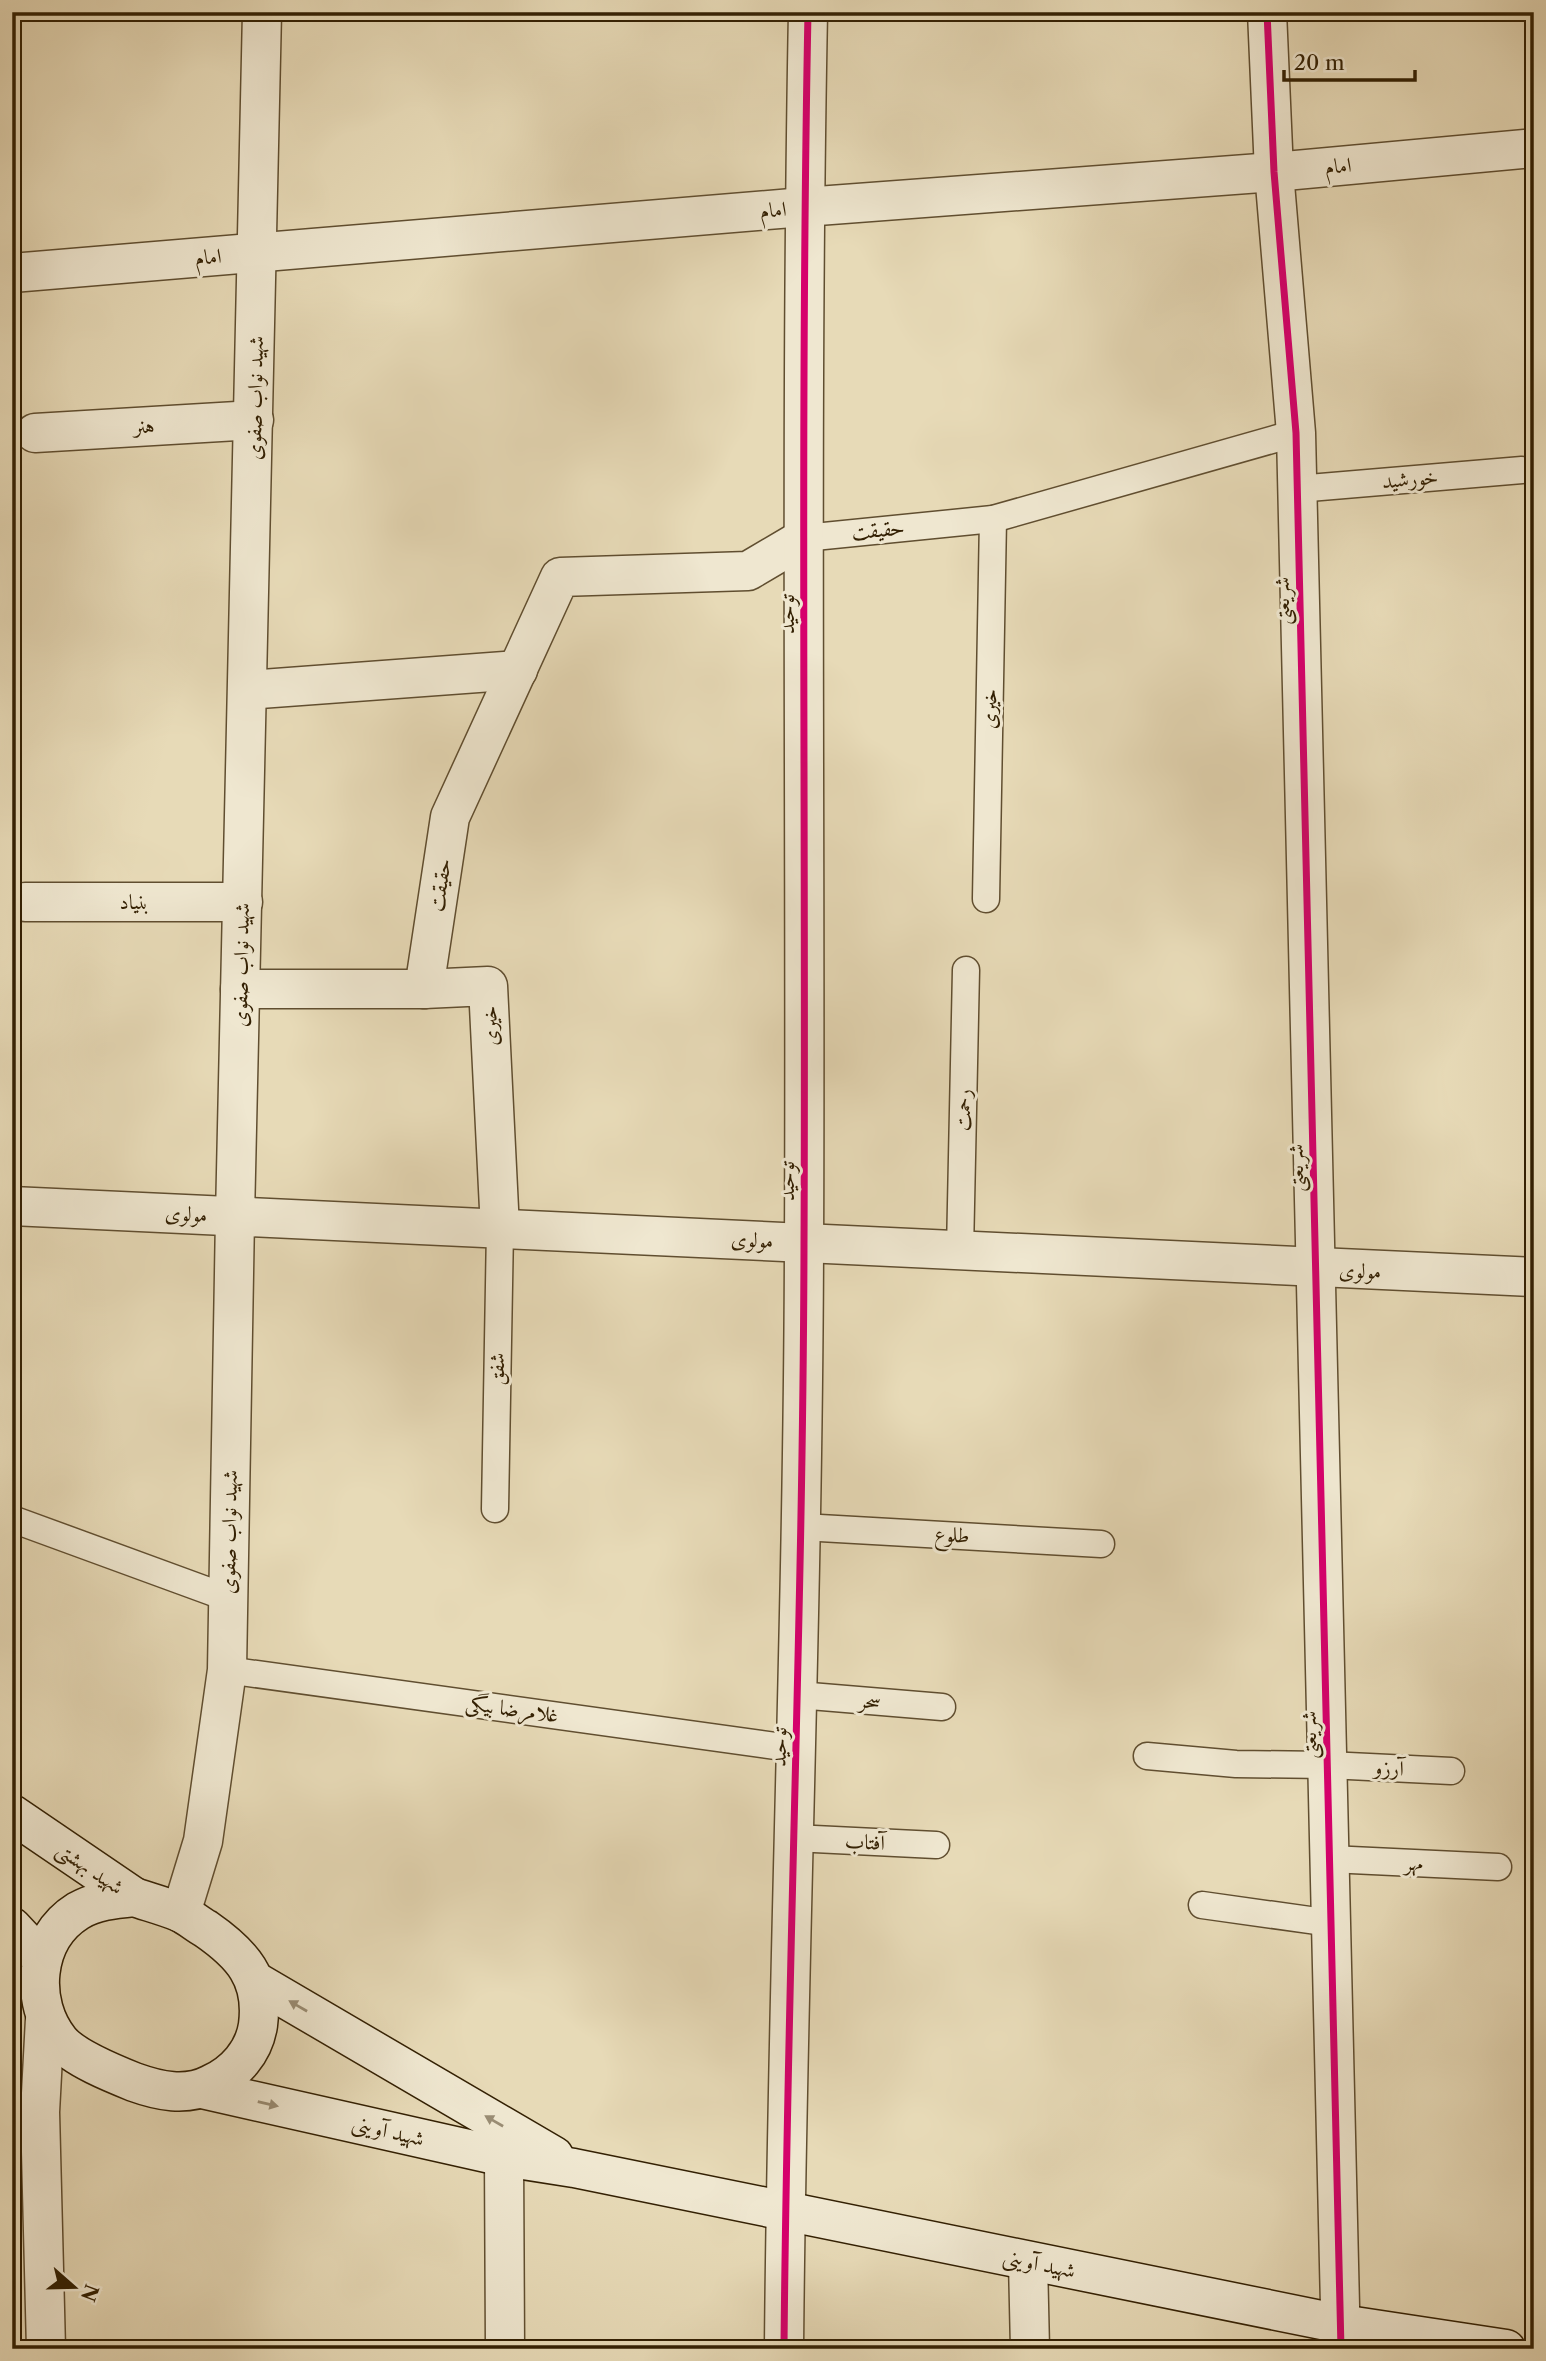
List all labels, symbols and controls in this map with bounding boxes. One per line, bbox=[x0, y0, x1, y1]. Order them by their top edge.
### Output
scale bar bbox=[1284, 38, 1415, 82]
text: 20 m bbox=[1294, 50, 1345, 75]
street label: امام bbox=[1323, 152, 1353, 185]
street label: امام bbox=[758, 196, 788, 229]
street label: امام bbox=[193, 243, 223, 276]
street label: شهید نواب صفوی bbox=[241, 336, 270, 460]
street label: هنر bbox=[131, 412, 155, 439]
street label: خورشید bbox=[1381, 464, 1439, 494]
street label: حقیقت bbox=[850, 514, 906, 545]
street label: شریعتی bbox=[1269, 577, 1297, 625]
street label: توحید bbox=[774, 593, 800, 634]
street label: خیری bbox=[976, 689, 1001, 729]
street label: حقیقت bbox=[423, 857, 456, 913]
street label: بنیاد bbox=[119, 889, 149, 915]
street label: شهید نواب صفوی bbox=[227, 903, 256, 1027]
street label: خیری bbox=[476, 1005, 503, 1047]
street label: رحمت bbox=[950, 1089, 975, 1131]
street label: شریعتی bbox=[1283, 1144, 1311, 1192]
street label: توحید bbox=[774, 1160, 800, 1201]
street label: مولوی bbox=[164, 1200, 208, 1228]
street label: مولوی bbox=[730, 1226, 774, 1254]
street label: مولوی bbox=[1338, 1257, 1382, 1285]
street label: شفق bbox=[484, 1352, 510, 1386]
street label: شهید نواب صفوی bbox=[215, 1470, 244, 1594]
street label: طلوع bbox=[933, 1521, 970, 1554]
street label: سحر bbox=[856, 1687, 882, 1715]
street label: غلامرضا بیگی bbox=[463, 1690, 560, 1730]
street label: شریعتی bbox=[1296, 1711, 1324, 1759]
street label: توحید bbox=[766, 1726, 792, 1767]
street label: آرزو bbox=[1372, 1754, 1407, 1781]
street label: آفتاب bbox=[844, 1828, 888, 1856]
street label: شهید بهشتی bbox=[50, 1836, 129, 1902]
street label: مهر bbox=[1402, 1849, 1424, 1877]
one-way arrow bbox=[288, 2000, 307, 2013]
one-way arrow bbox=[258, 2098, 280, 2109]
street label: شهید آوینی bbox=[349, 2110, 427, 2153]
one-way arrow bbox=[484, 2115, 504, 2127]
street label: شهید آوینی bbox=[1000, 2244, 1078, 2285]
north arrow bbox=[38, 2252, 108, 2322]
text: N bbox=[76, 2281, 103, 2304]

